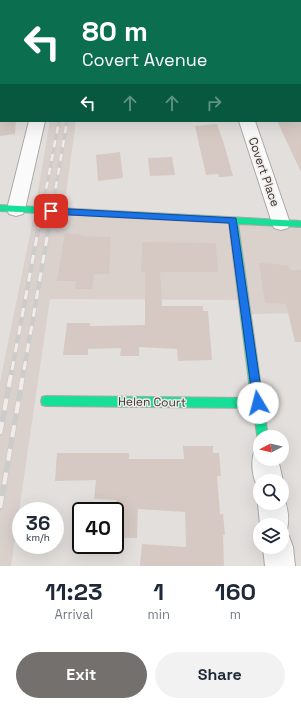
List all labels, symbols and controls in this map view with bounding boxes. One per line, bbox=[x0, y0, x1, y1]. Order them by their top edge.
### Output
text: 80 m bbox=[82, 13, 148, 49]
icon: left bbox=[16, 16, 68, 68]
text: Covert Avenue bbox=[82, 48, 207, 71]
icon: left bbox=[77, 92, 99, 114]
icon: ahead bbox=[119, 92, 141, 114]
icon: ahead bbox=[161, 92, 183, 114]
icon: right bbox=[203, 92, 225, 114]
street label: Covert Place bbox=[245, 135, 283, 209]
pin bbox=[34, 194, 68, 228]
icon: arrive bbox=[40, 200, 62, 222]
position arrow bbox=[237, 382, 279, 424]
street label: Helen Court bbox=[118, 393, 186, 411]
north arrow bbox=[253, 430, 289, 466]
map controls bbox=[253, 430, 289, 554]
button: search bbox=[253, 474, 289, 510]
speed limit sign: 40 bbox=[72, 502, 124, 554]
text: 36 bbox=[26, 510, 50, 536]
button: layers bbox=[253, 518, 289, 554]
text: km/h bbox=[26, 531, 50, 544]
text: 11:23 bbox=[45, 576, 103, 607]
text: 1 bbox=[153, 576, 164, 607]
text: 160 bbox=[215, 576, 256, 607]
text: Arrival bbox=[54, 606, 93, 623]
text: min bbox=[148, 606, 170, 623]
text: m bbox=[230, 606, 241, 623]
button: Exit bbox=[16, 652, 147, 698]
button: Share bbox=[155, 652, 285, 698]

